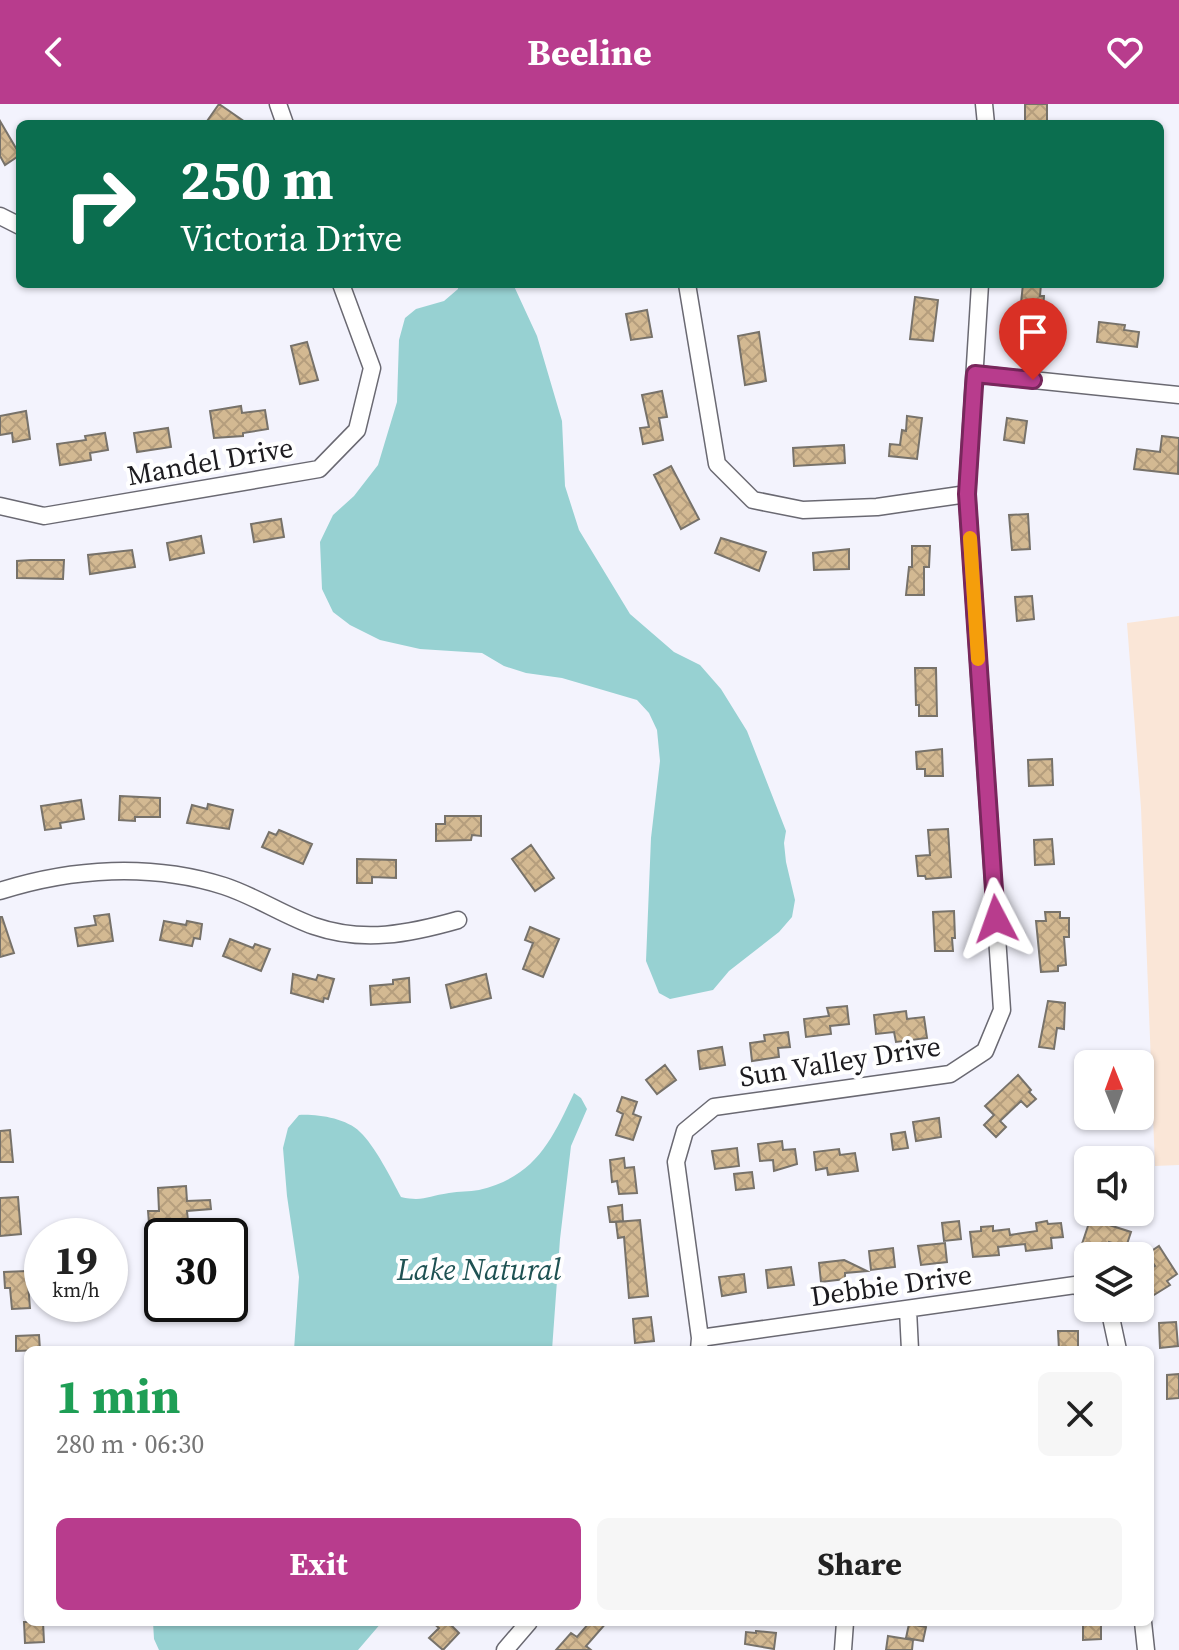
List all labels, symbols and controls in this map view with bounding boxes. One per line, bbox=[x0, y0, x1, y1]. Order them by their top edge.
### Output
text: Beeline bbox=[527, 28, 652, 77]
icon: back bbox=[32, 30, 76, 74]
icon: heart bbox=[1103, 30, 1147, 74]
text: 250 m bbox=[180, 141, 334, 218]
icon: right bbox=[48, 152, 152, 256]
text: Victoria Drive bbox=[180, 214, 402, 263]
pin bbox=[999, 298, 1067, 380]
icon: arrive bbox=[1011, 310, 1055, 354]
street label: Mandel Drive bbox=[124, 428, 296, 494]
position arrow bbox=[954, 877, 1038, 961]
street label: Sun Valley Drive bbox=[737, 1026, 943, 1096]
north arrow bbox=[1074, 1050, 1154, 1130]
map controls bbox=[1074, 1050, 1154, 1322]
button: sound bbox=[1074, 1146, 1154, 1226]
speed limit sign: 30 bbox=[144, 1218, 248, 1322]
text: 19 bbox=[54, 1233, 98, 1287]
button: layers bbox=[1074, 1242, 1154, 1322]
water label: Lake Natural bbox=[396, 1249, 562, 1290]
street label: Debbie Drive bbox=[808, 1255, 974, 1315]
text: km/h bbox=[52, 1276, 100, 1304]
text: 1 min bbox=[56, 1363, 181, 1429]
button: close bbox=[1038, 1372, 1122, 1456]
text: 280 m · 06:30 bbox=[56, 1426, 204, 1462]
button: Exit bbox=[56, 1518, 581, 1610]
button: Share bbox=[597, 1518, 1122, 1610]

